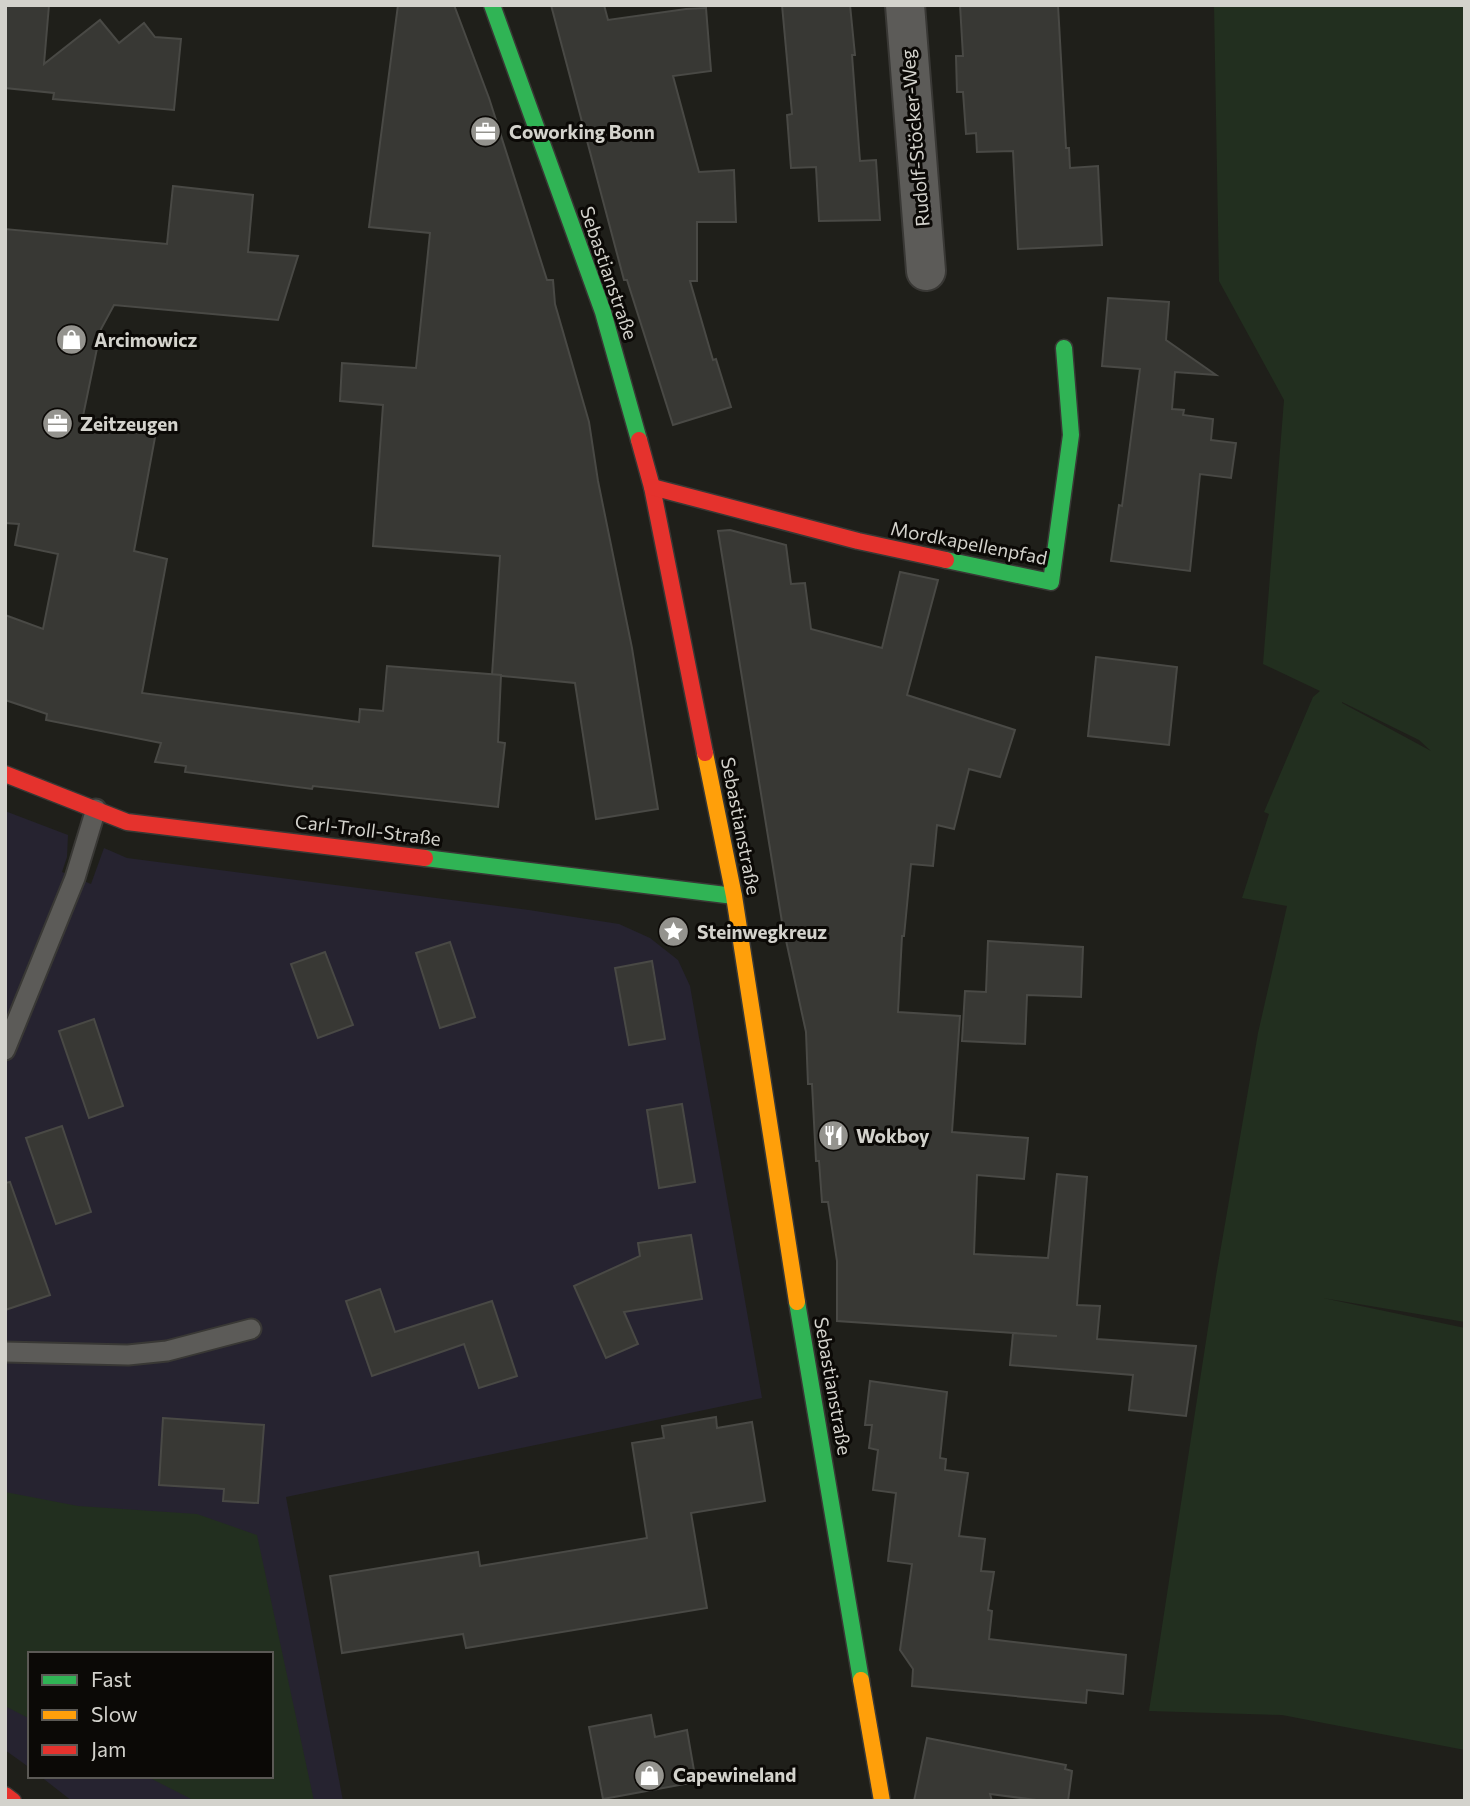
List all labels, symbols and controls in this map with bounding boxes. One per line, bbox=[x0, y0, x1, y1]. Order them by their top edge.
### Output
street label: Rudolf-Stöcker-Weg bbox=[895, 48, 934, 228]
office icon: Coworking Bonn bbox=[469, 115, 503, 149]
place label: Coworking Bonn bbox=[509, 120, 655, 143]
street label: Sebastianstraße bbox=[576, 203, 643, 343]
shop icon: Arcimowicz bbox=[54, 323, 88, 357]
place label: Arcimowicz bbox=[94, 328, 198, 351]
office icon: Zeitzeugen bbox=[40, 407, 74, 441]
place label: Zeitzeugen bbox=[80, 412, 178, 435]
street label: Mordkapellenpfad bbox=[889, 516, 1049, 569]
street label: Sebastianstraße bbox=[717, 755, 766, 897]
street label: Carl-Troll-Straße bbox=[294, 809, 442, 850]
place icon: Steinwegkreuz bbox=[657, 915, 691, 949]
place label: Steinwegkreuz bbox=[697, 920, 827, 943]
restaurant icon: Wokboy bbox=[816, 1119, 850, 1153]
place label: Wokboy bbox=[856, 1124, 930, 1147]
street label: Sebastianstraße bbox=[810, 1315, 857, 1457]
legend bbox=[28, 1652, 273, 1778]
text: Fast bbox=[91, 1666, 132, 1691]
text: Slow bbox=[91, 1701, 138, 1726]
text: Jam bbox=[91, 1736, 126, 1761]
shop icon: Capewineland bbox=[633, 1758, 667, 1792]
place label: Capewineland bbox=[673, 1763, 796, 1786]

